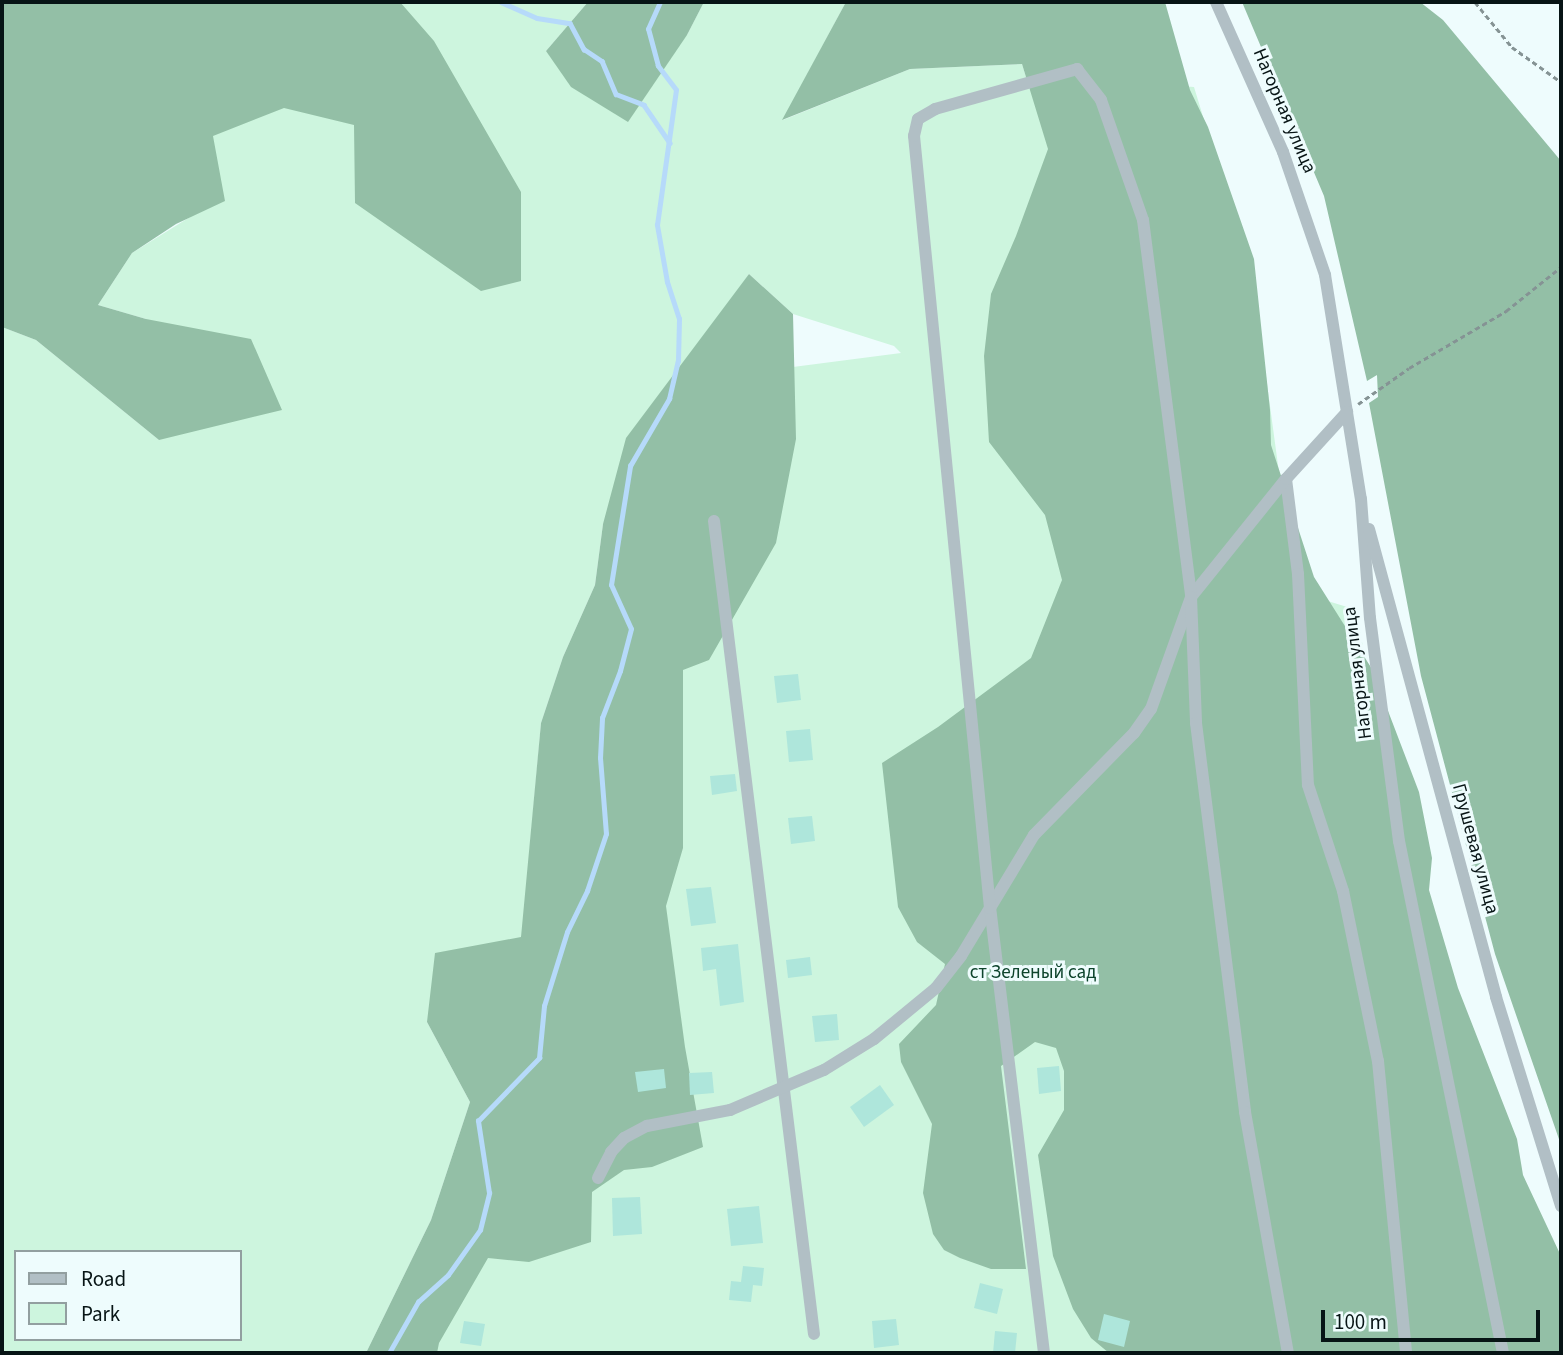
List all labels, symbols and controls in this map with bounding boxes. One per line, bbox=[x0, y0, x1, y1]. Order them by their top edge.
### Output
street label: Нагорная улица bbox=[1247, 45, 1321, 177]
street label: Нагорная улица bbox=[1339, 605, 1377, 741]
street label: Грушевая улица bbox=[1447, 781, 1503, 917]
park label: ст Зеленый сад bbox=[970, 962, 1096, 984]
legend bbox=[14, 1250, 242, 1341]
text: Road bbox=[81, 1264, 126, 1294]
scale bar bbox=[1325, 1296, 1544, 1340]
text: Park bbox=[81, 1299, 120, 1329]
text: 100 m bbox=[1334, 1307, 1387, 1337]

